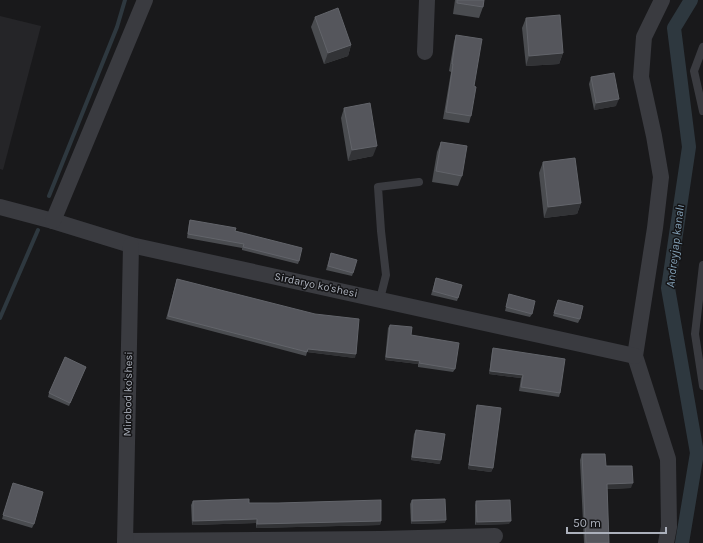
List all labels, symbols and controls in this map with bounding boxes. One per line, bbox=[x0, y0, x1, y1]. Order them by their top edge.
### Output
water label: Andreyjap kanalı bbox=[663, 204, 687, 288]
street label: Sirdaryo ko'shesi bbox=[273, 270, 359, 300]
street label: Mirobod ko'shesi bbox=[121, 351, 135, 437]
scale bar bbox=[567, 509, 666, 535]
text: 50 m bbox=[573, 516, 601, 530]

